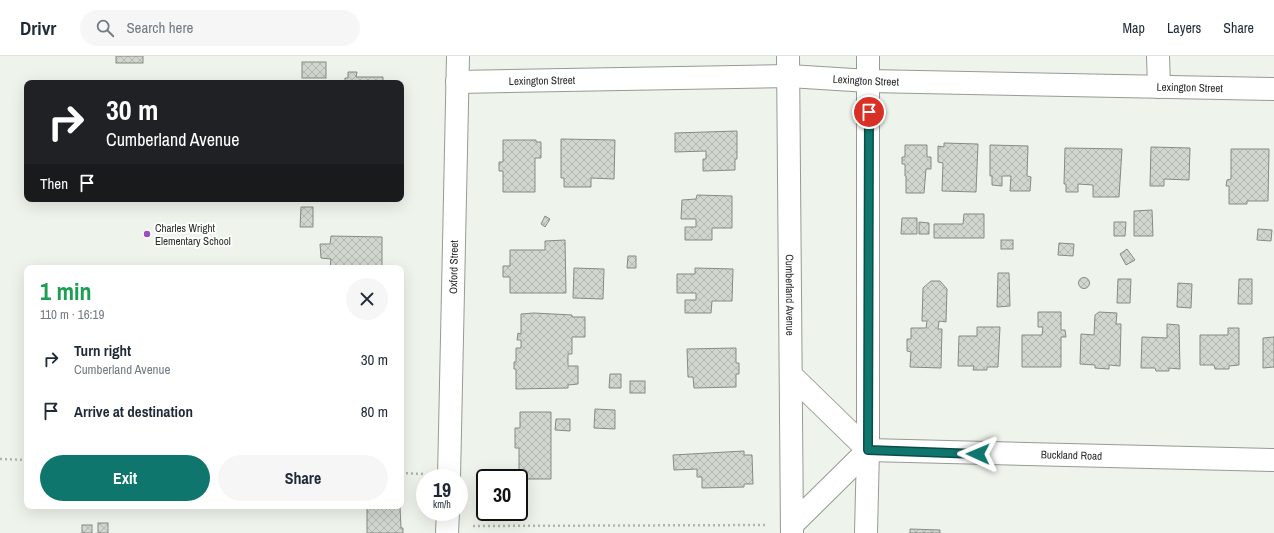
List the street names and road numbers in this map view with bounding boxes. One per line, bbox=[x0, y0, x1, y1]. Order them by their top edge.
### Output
street label: Lexington Street bbox=[832, 72, 900, 89]
street label: Lexington Street bbox=[509, 73, 576, 88]
street label: Lexington Street bbox=[1156, 80, 1224, 95]
street label: Oxford Street bbox=[446, 240, 461, 294]
street label: Cumberland Avenue bbox=[783, 254, 797, 336]
street label: Buckland Road bbox=[1041, 447, 1102, 463]

